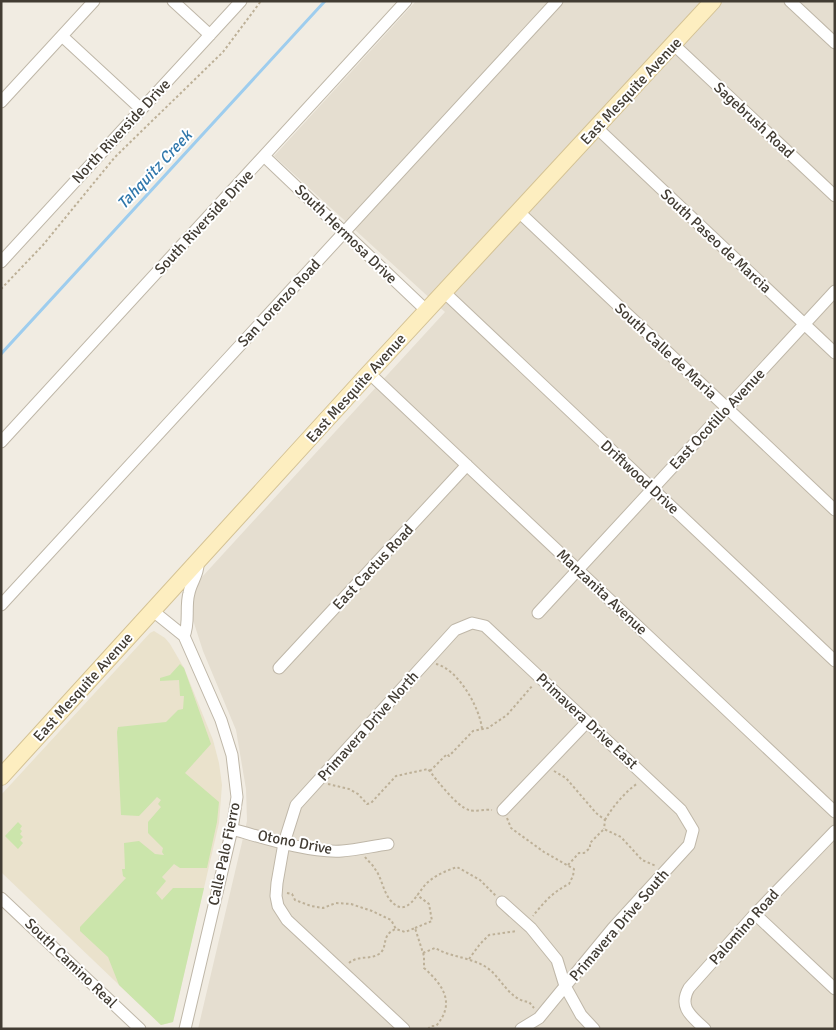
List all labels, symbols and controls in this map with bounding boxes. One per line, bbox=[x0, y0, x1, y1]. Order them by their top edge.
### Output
street label: East Mesquite Avenue bbox=[577, 34, 685, 148]
street label: North Riverside Drive bbox=[68, 75, 174, 187]
street label: Sagebrush Road bbox=[710, 78, 798, 162]
water label: Tahquitz Creek bbox=[113, 125, 198, 213]
street label: South Riverside Drive bbox=[151, 166, 257, 278]
street label: South Hermosa Drive bbox=[291, 181, 401, 287]
street label: South Paseo de Marcia bbox=[657, 185, 775, 297]
street label: San Lorenzo Road bbox=[234, 255, 324, 351]
street label: South Calle de Maria bbox=[611, 299, 721, 403]
street label: East Mesquite Avenue bbox=[302, 330, 410, 446]
street label: East Ocotillo Avenue bbox=[666, 365, 768, 473]
street label: Driftwood Drive bbox=[597, 436, 683, 518]
street label: East Cactus Road bbox=[329, 521, 417, 613]
street label: Manzanita Avenue bbox=[553, 545, 651, 639]
street label: East Mesquite Avenue bbox=[29, 629, 137, 745]
street label: Primavera Drive North bbox=[314, 667, 422, 785]
street label: Primavera Drive East bbox=[532, 669, 642, 773]
street label: Calle Palo Fierro bbox=[204, 801, 244, 907]
street label: Otono Drive bbox=[256, 826, 334, 858]
street label: Primavera Drive South bbox=[565, 865, 673, 985]
street label: Palomino Road bbox=[705, 886, 783, 968]
street label: South Camino Real bbox=[21, 914, 121, 1012]

